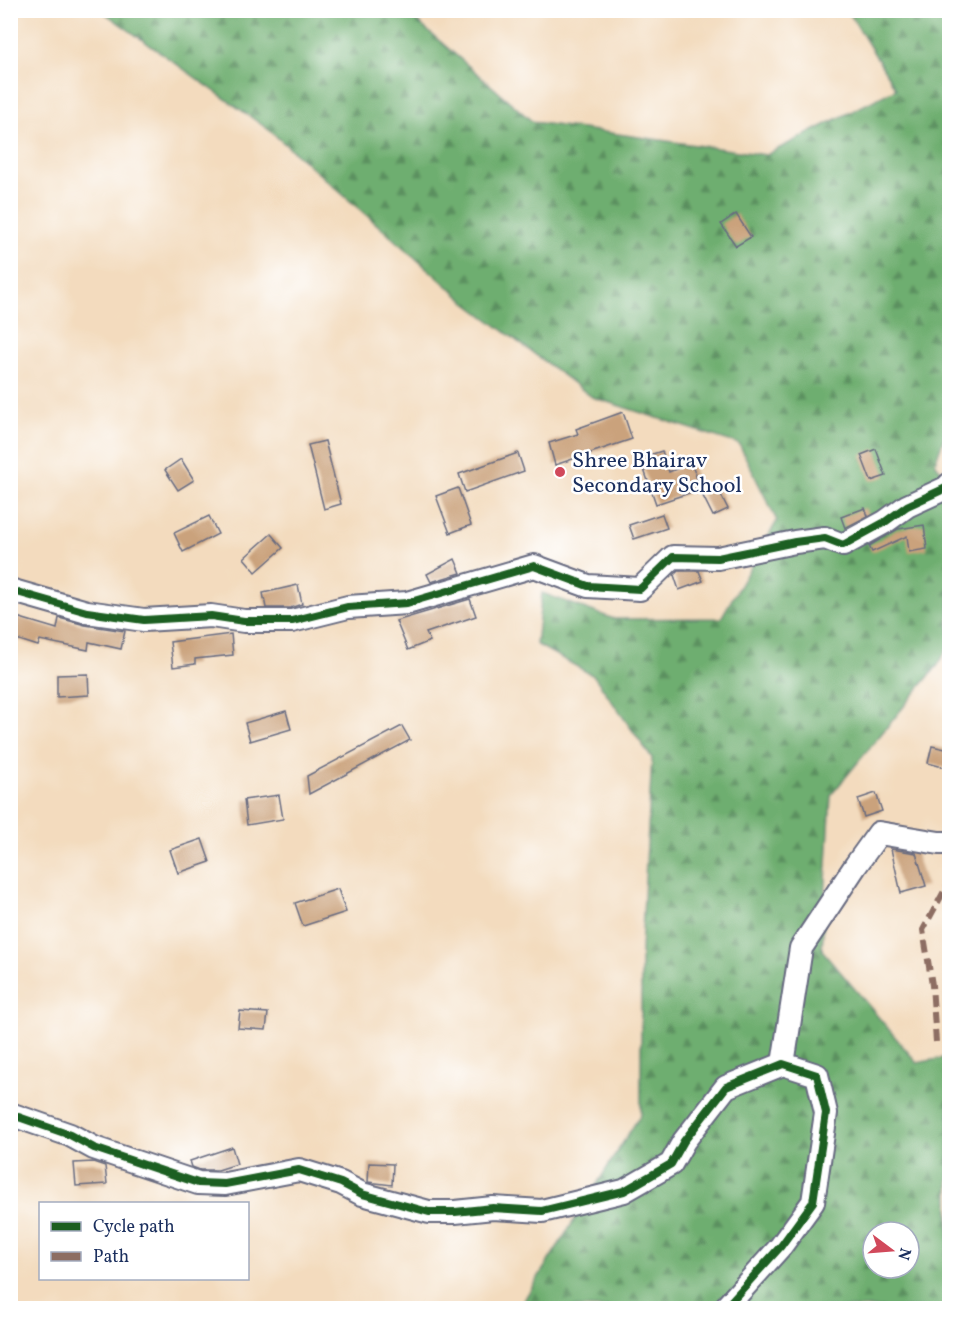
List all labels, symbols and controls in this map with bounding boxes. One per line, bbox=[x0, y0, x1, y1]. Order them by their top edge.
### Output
place label: Shree Bhairav Secondary School bbox=[572, 446, 742, 502]
marker: Shree Bhairav Secondary School bbox=[553, 465, 567, 479]
legend bbox=[39, 1202, 249, 1280]
text: Cycle path bbox=[93, 1215, 175, 1240]
north arrow bbox=[861, 1220, 921, 1280]
text: Path bbox=[93, 1245, 129, 1270]
text: N bbox=[891, 1245, 916, 1263]

